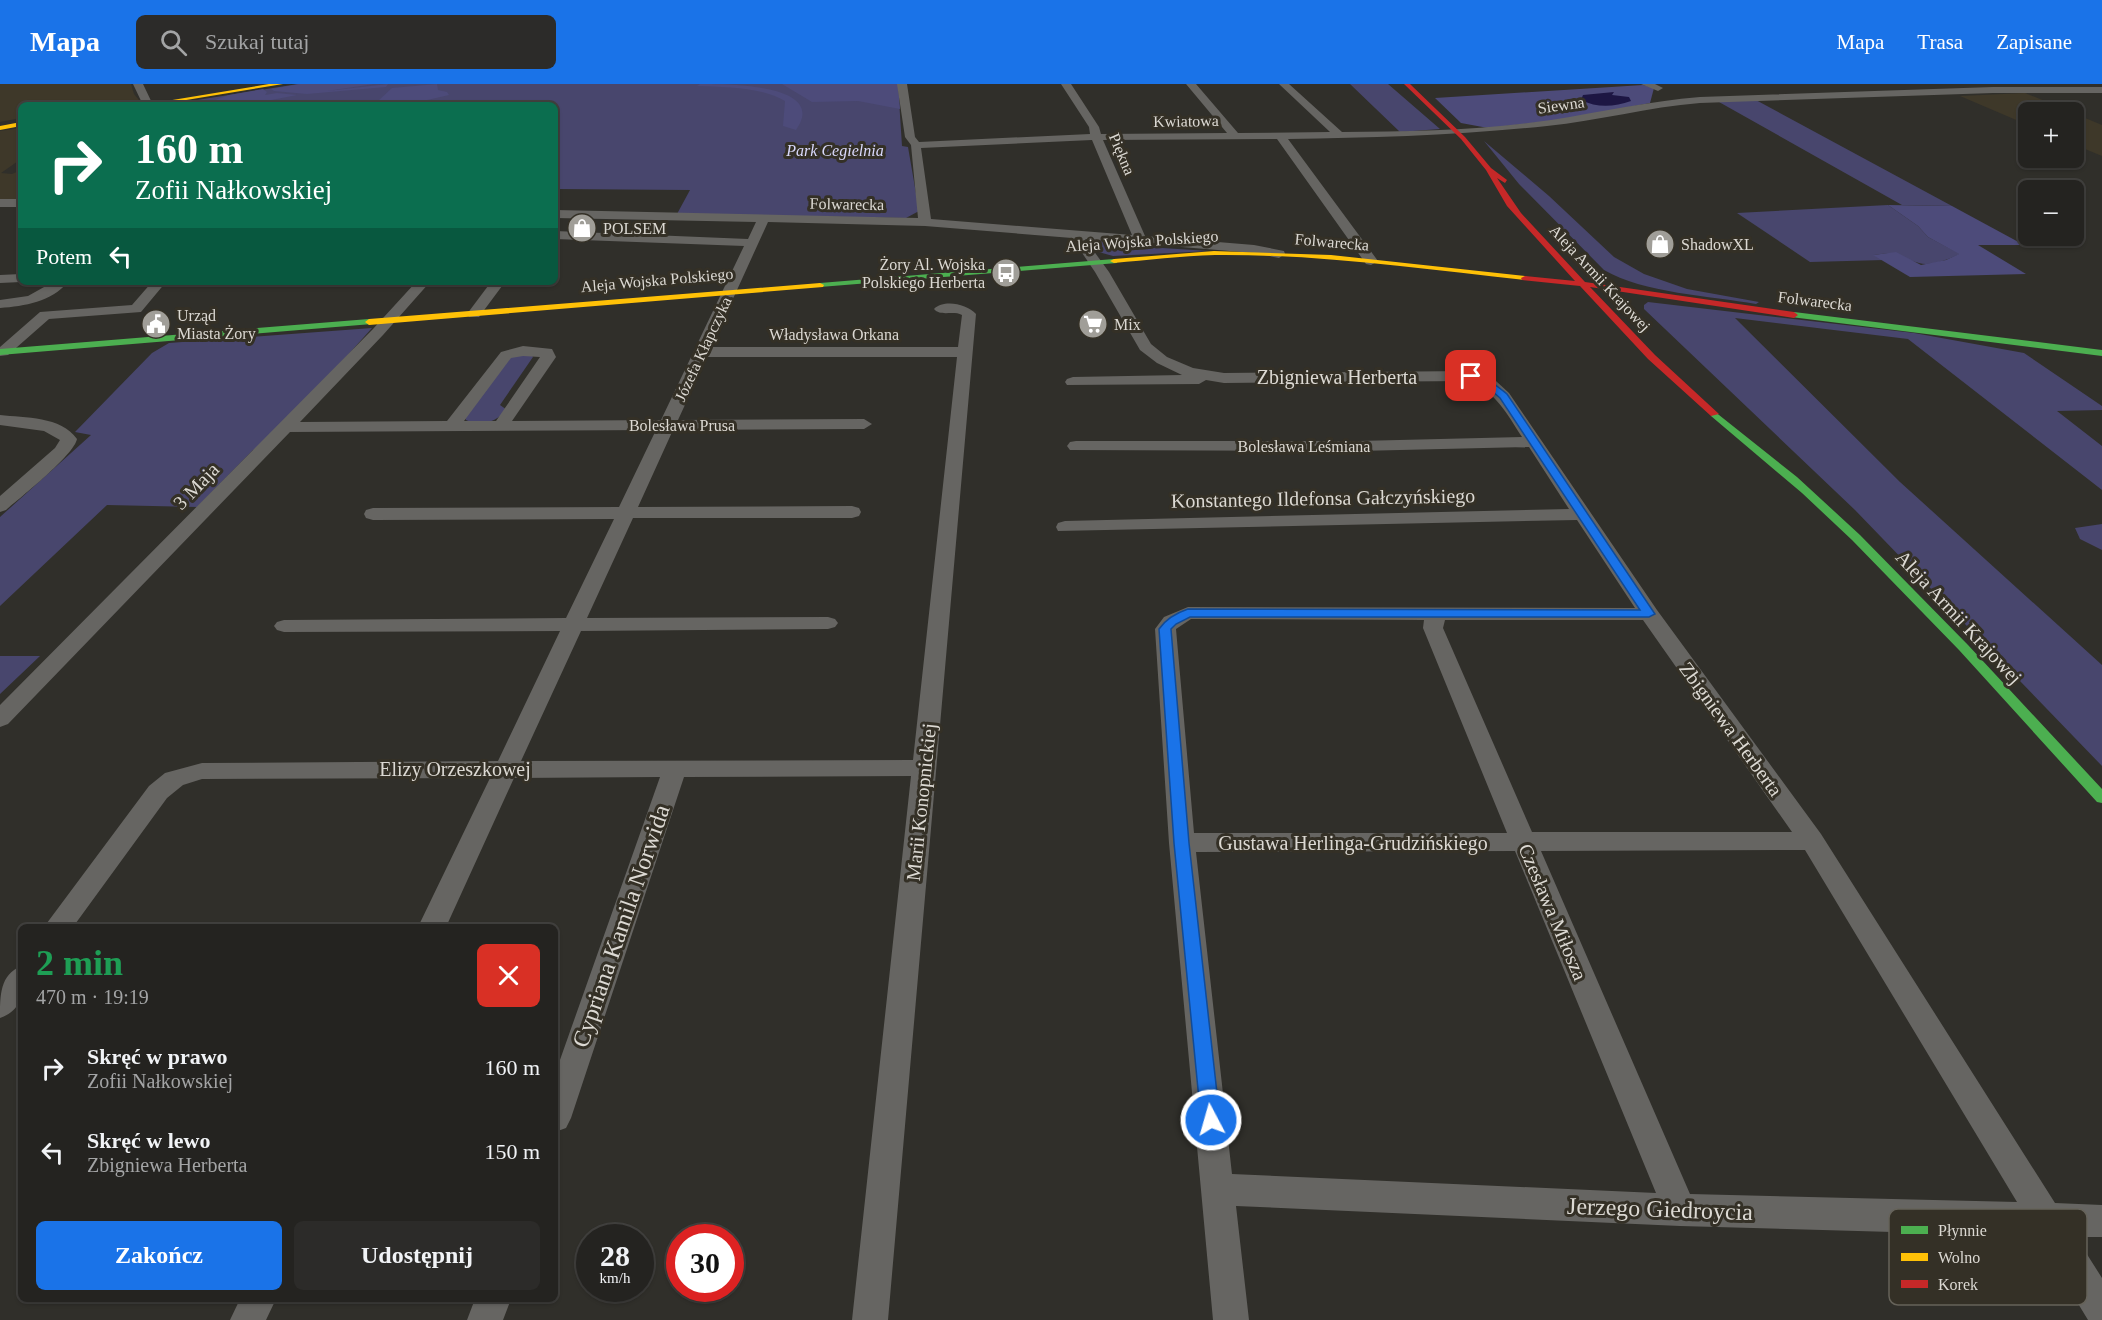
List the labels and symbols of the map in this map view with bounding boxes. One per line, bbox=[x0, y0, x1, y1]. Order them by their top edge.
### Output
street label: Siewna bbox=[1536, 93, 1586, 117]
street label: Kwiatowa bbox=[1153, 112, 1219, 130]
street label: Piękna bbox=[1105, 131, 1138, 178]
park label: Park Cegielnia bbox=[785, 142, 884, 160]
street label: Folwarecka bbox=[810, 195, 884, 213]
shop icon: POLSEM bbox=[566, 212, 598, 244]
place label: POLSEM bbox=[603, 220, 666, 237]
street label: Aleja Armii Krajowej bbox=[1545, 221, 1654, 335]
street label: Aleja Wojska Polskiego bbox=[1065, 227, 1219, 256]
shop icon: ShadowXL bbox=[1644, 228, 1676, 260]
street label: Folwarecka bbox=[1294, 230, 1370, 254]
place label: ShadowXL bbox=[1681, 236, 1754, 253]
place label: Żory Al. Wojska Polskiego Herberta bbox=[862, 256, 985, 292]
bus stop icon: Żory Al. Wojska Polskiego Herberta bbox=[990, 257, 1022, 289]
street label: Aleja Wojska Polskiego bbox=[580, 265, 734, 296]
street label: Folwarecka bbox=[1777, 288, 1853, 314]
street label: Józefa Kłapczyka bbox=[671, 294, 736, 404]
place label: Urząd Miasta Żory bbox=[177, 307, 256, 343]
public building icon: Urząd Miasta Żory bbox=[140, 308, 172, 340]
supermarket icon: Mix bbox=[1077, 308, 1109, 340]
place label: Mix bbox=[1114, 316, 1141, 333]
street label: Władysława Orkana bbox=[769, 326, 899, 344]
pin bbox=[1445, 350, 1496, 401]
street label: Zbigniewa Herberta bbox=[1257, 366, 1417, 389]
street label: Bolesława Prusa bbox=[629, 417, 735, 434]
street label: Bolesława Leśmiana bbox=[1238, 438, 1370, 455]
street label: 3 Maja bbox=[169, 458, 224, 515]
street label: Konstantego Ildefonsa Gałczyńskiego bbox=[1171, 484, 1475, 513]
street label: Aleja Armii Krajowej bbox=[1891, 546, 2027, 689]
street label: Zbigniewa Herberta bbox=[1674, 658, 1787, 801]
street label: Marii Konopnickiej bbox=[902, 722, 941, 882]
street label: Elizy Orzeszkowej bbox=[379, 758, 531, 781]
street label: Cypriana Kamila Norwida bbox=[567, 801, 675, 1051]
street label: Gustawa Herlinga-Grudzińskiego bbox=[1218, 832, 1488, 855]
street label: Czesława Miłosza bbox=[1514, 840, 1592, 984]
position arrow bbox=[1179, 1088, 1243, 1152]
street label: Jerzego Giedroycia bbox=[1567, 1193, 1754, 1225]
legend bbox=[1889, 1209, 2087, 1305]
text: Płynnie bbox=[1938, 1222, 1987, 1240]
speed limit sign: 30 bbox=[666, 1224, 744, 1302]
text: Wolno bbox=[1938, 1249, 1980, 1266]
text: Korek bbox=[1938, 1276, 1978, 1293]

